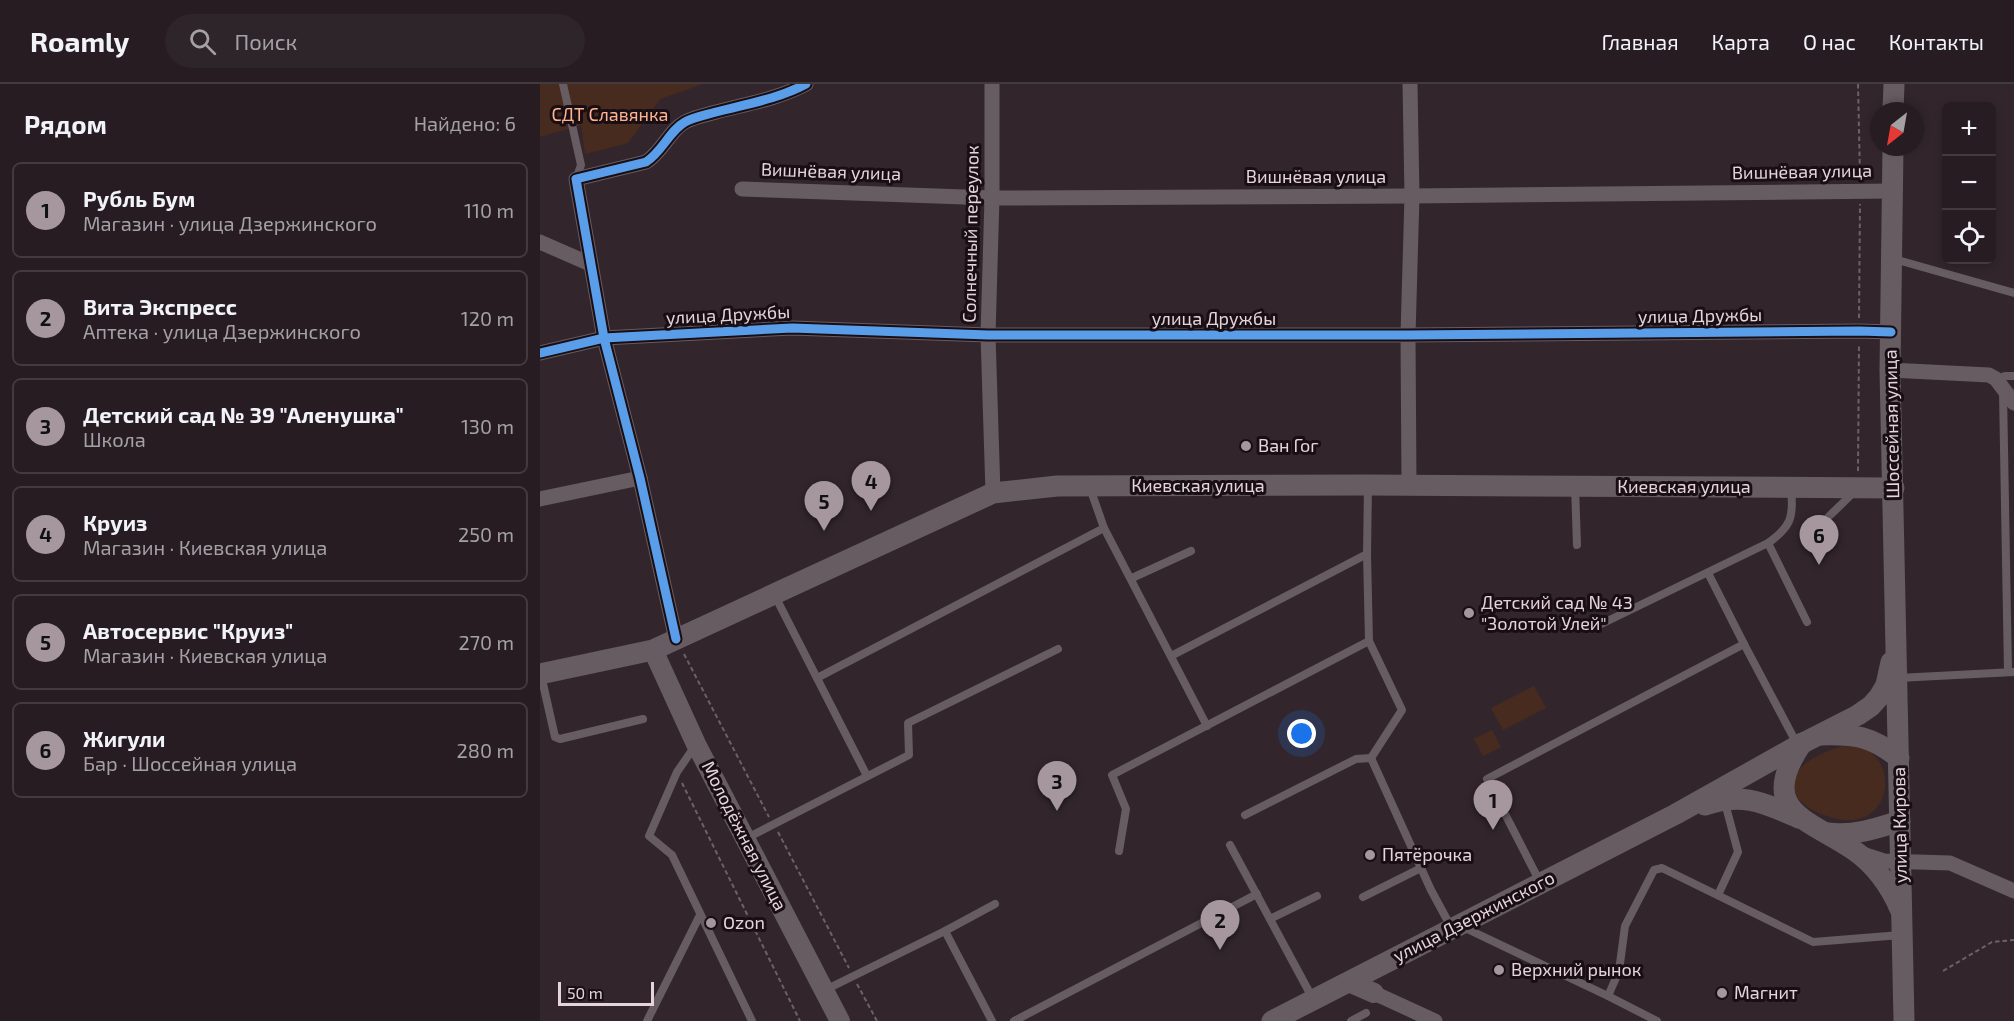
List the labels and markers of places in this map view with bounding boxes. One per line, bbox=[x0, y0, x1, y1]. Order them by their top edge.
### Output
place label: Ван Гог bbox=[1258, 434, 1319, 456]
marker: Ван Гог bbox=[1239, 439, 1253, 453]
pin: 4 bbox=[852, 462, 890, 511]
pin: 5 bbox=[804, 482, 844, 531]
pin: 6 bbox=[1800, 516, 1838, 565]
place label: Детский сад № 43 "Золотой Улей" bbox=[1481, 591, 1633, 634]
marker: Детский сад № 43 "Золотой Улей" bbox=[1462, 606, 1476, 620]
pin: 3 bbox=[1038, 762, 1076, 811]
pin: 1 bbox=[1474, 780, 1512, 830]
place label: Пятёрочка bbox=[1382, 843, 1472, 865]
marker: Пятёрочка bbox=[1363, 848, 1377, 862]
pin: 2 bbox=[1200, 900, 1240, 950]
place label: Ozon bbox=[723, 911, 765, 933]
marker: Ozon bbox=[704, 916, 718, 930]
place label: Верхний рынок bbox=[1511, 958, 1642, 980]
marker: Верхний рынок bbox=[1492, 963, 1506, 977]
place label: Магнит bbox=[1734, 981, 1798, 1003]
marker: Магнит bbox=[1715, 986, 1729, 1000]

